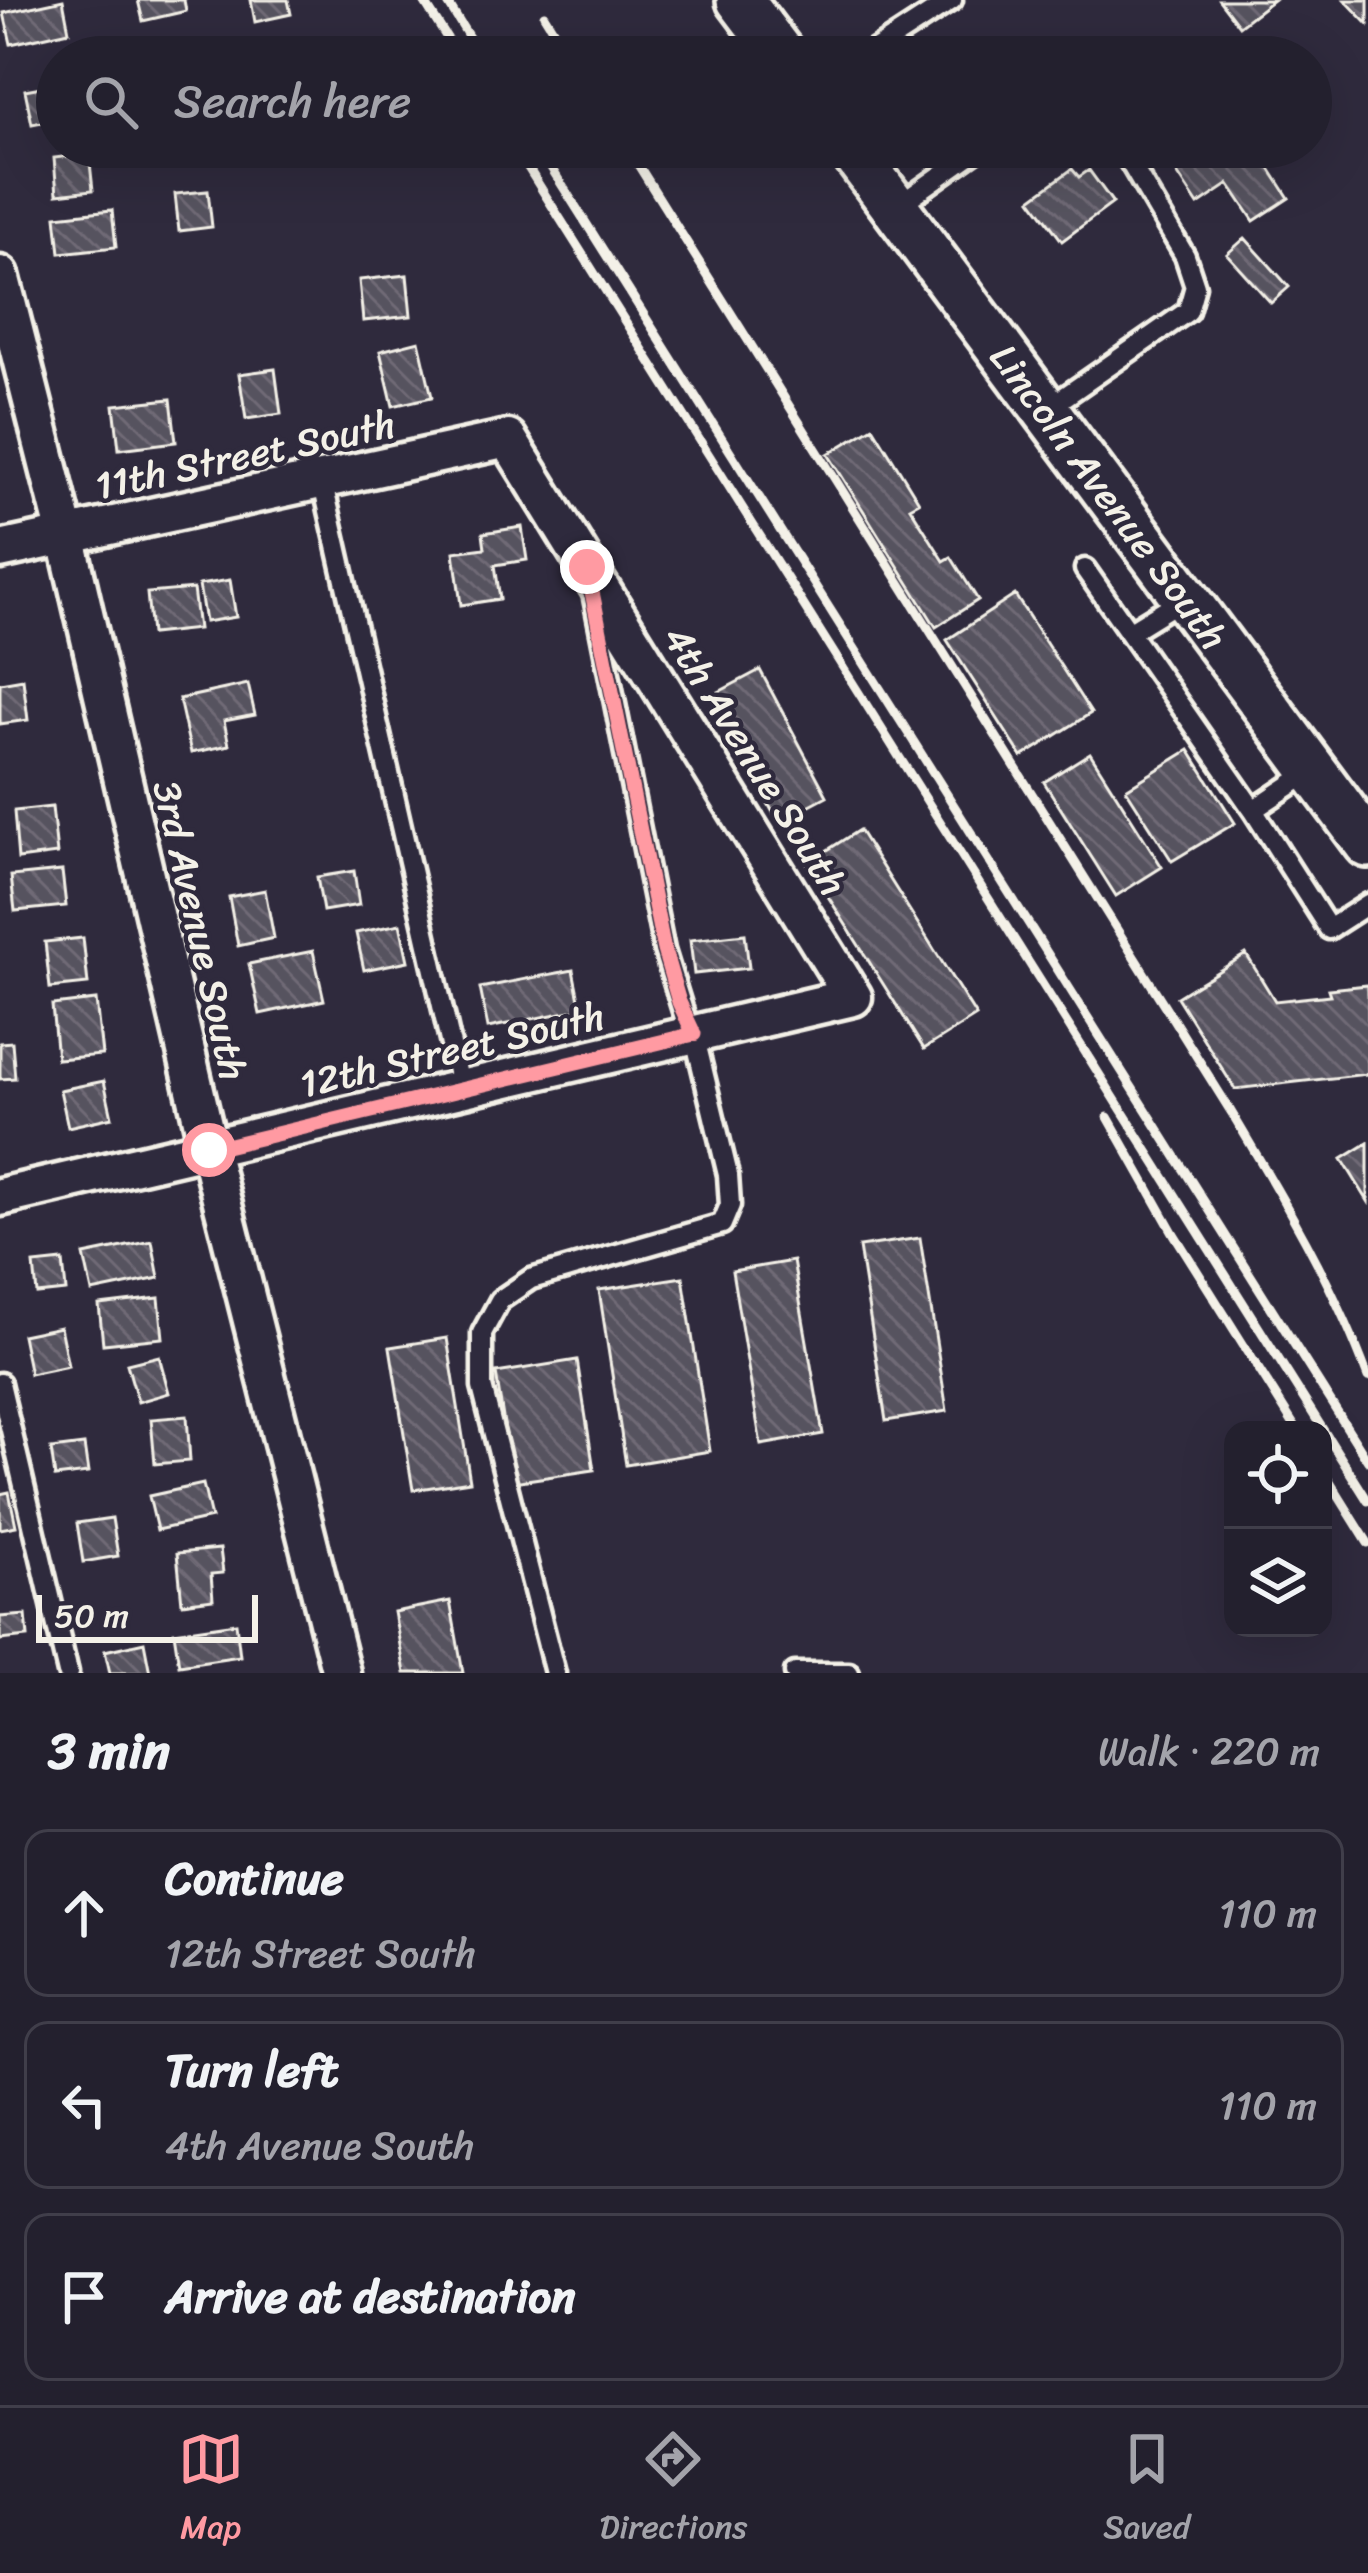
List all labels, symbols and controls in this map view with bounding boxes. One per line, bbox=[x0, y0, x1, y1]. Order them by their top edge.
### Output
search box bbox=[36, 36, 1332, 168]
text: Search here bbox=[174, 62, 411, 142]
icon: search bbox=[78, 69, 144, 135]
street label: Lincoln Avenue South bbox=[971, 328, 1247, 665]
street label: 11th Street South bbox=[89, 389, 402, 520]
route end bbox=[560, 540, 614, 594]
street label: 4th Avenue South bbox=[644, 611, 867, 910]
street label: 3rd Avenue South bbox=[133, 774, 268, 1087]
street label: 12th Street South bbox=[293, 981, 611, 1118]
route start bbox=[182, 1123, 236, 1177]
map controls bbox=[1224, 1421, 1332, 1637]
button: locate bbox=[1224, 1421, 1332, 1529]
button: layers bbox=[1224, 1529, 1332, 1637]
text: 50 m bbox=[54, 1587, 129, 1645]
scale bar bbox=[36, 1589, 258, 1642]
text: 3 min bbox=[48, 1706, 170, 1796]
text: Walk · 220 m bbox=[1098, 1717, 1320, 1786]
text: Continue bbox=[165, 1839, 344, 1919]
text: 110 m bbox=[1219, 1879, 1317, 1948]
icon: ahead bbox=[51, 1880, 117, 1946]
text: 12th Street South bbox=[165, 1919, 476, 1988]
text: Turn left bbox=[165, 2031, 338, 2111]
text: 110 m bbox=[1219, 2071, 1317, 2140]
icon: left bbox=[51, 2072, 117, 2138]
text: 4th Avenue South bbox=[165, 2111, 474, 2180]
text: Arrive at destination bbox=[165, 2257, 575, 2337]
icon: arrive bbox=[51, 2264, 117, 2330]
tab: Map bbox=[178, 2426, 244, 2556]
tab: Directions bbox=[600, 2426, 747, 2556]
tab: Saved bbox=[1103, 2426, 1190, 2556]

